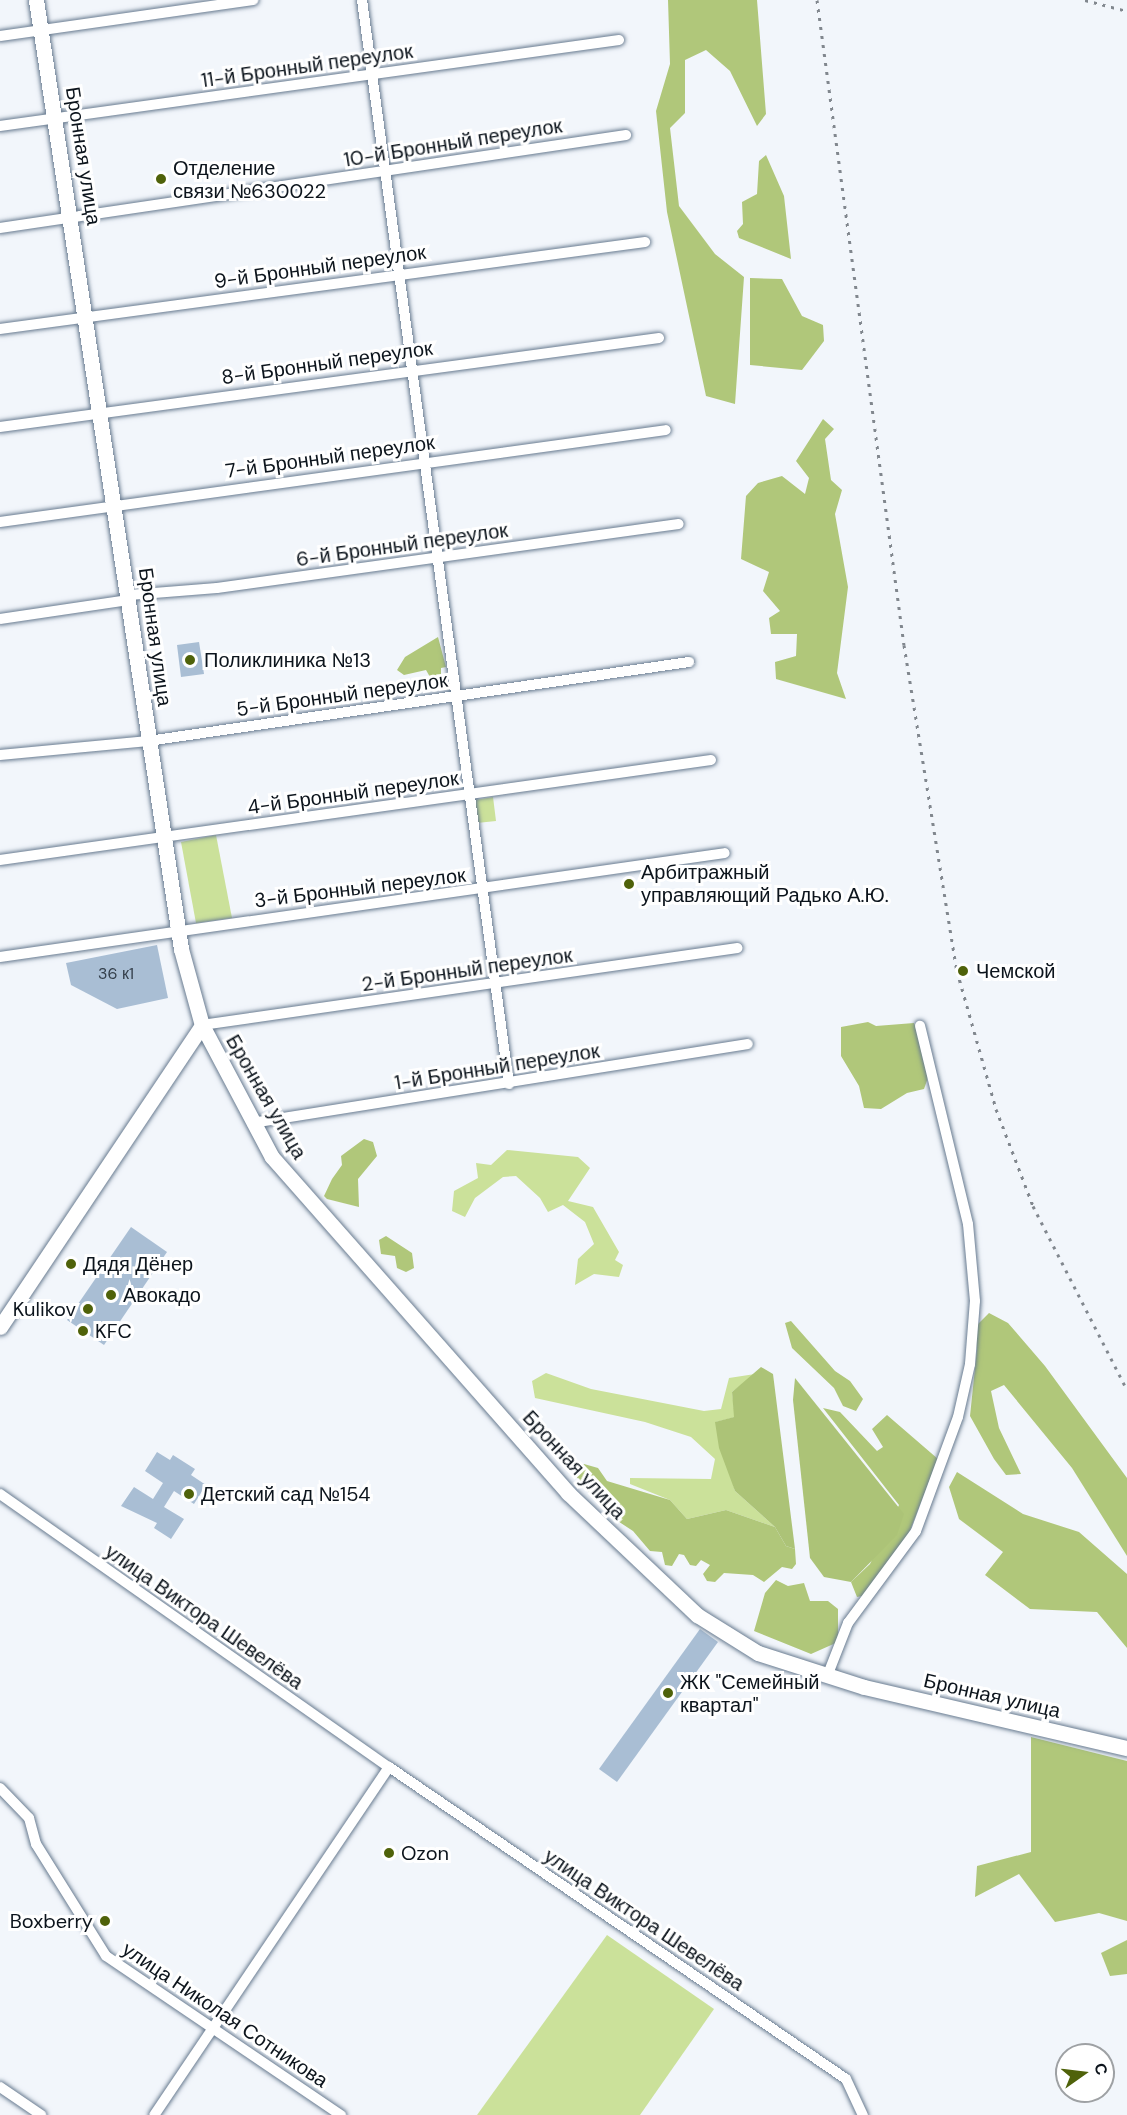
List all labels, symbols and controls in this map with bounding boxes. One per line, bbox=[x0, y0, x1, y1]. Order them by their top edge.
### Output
street label: 11-й Бронный переулок bbox=[200, 39, 414, 93]
street label: Бронная улица bbox=[60, 85, 106, 227]
street label: 10-й Бронный переулок bbox=[342, 114, 564, 172]
place label: Отделение связи №630022 bbox=[173, 156, 326, 203]
marker: Отделение связи №630022 bbox=[154, 172, 168, 186]
street label: 9-й Бронный переулок bbox=[213, 240, 427, 294]
street label: 8-й Бронный переулок bbox=[220, 336, 434, 390]
street label: 7-й Бронный переулок bbox=[224, 430, 436, 484]
street label: 6-й Бронный переулок bbox=[295, 518, 509, 572]
street label: Бронная улица bbox=[133, 566, 177, 708]
place label: Поликлиника №13 bbox=[204, 648, 371, 672]
marker: Поликлиника №13 bbox=[181, 651, 199, 669]
street label: 5-й Бронный переулок bbox=[235, 668, 449, 722]
street label: 4-й Бронный переулок bbox=[246, 766, 460, 820]
place label: Арбитражный управляющий Радько А.Ю. bbox=[641, 861, 889, 908]
street label: 3-й Бронный переулок bbox=[253, 863, 467, 913]
marker: Арбитражный управляющий Радько А.Ю. bbox=[622, 877, 636, 891]
street label: 2-й Бронный переулок bbox=[360, 943, 574, 997]
place label: Чемской bbox=[976, 959, 1055, 983]
marker: Чемской bbox=[954, 962, 972, 980]
house number: 36 к1 bbox=[98, 964, 134, 984]
street label: Бронная улица bbox=[221, 1031, 311, 1163]
street label: 1-й Бронный переулок bbox=[393, 1039, 601, 1095]
place label: Дядя Дёнер bbox=[83, 1252, 193, 1276]
marker: Дядя Дёнер bbox=[64, 1257, 78, 1271]
place label: Авокадо bbox=[123, 1283, 201, 1307]
marker: Авокадо bbox=[104, 1288, 118, 1302]
place label: Kulikov bbox=[13, 1297, 76, 1321]
marker: Kulikov bbox=[81, 1302, 95, 1316]
place label: KFC bbox=[95, 1319, 132, 1343]
marker: KFC bbox=[76, 1324, 90, 1338]
street label: Бронная улица bbox=[518, 1406, 630, 1524]
place label: Детский сад №154 bbox=[201, 1482, 371, 1506]
marker: Детский сад №154 bbox=[182, 1487, 196, 1501]
street label: улица Виктора Шевелёва bbox=[100, 1539, 308, 1695]
street label: Бронная улица bbox=[921, 1669, 1063, 1723]
place label: ЖК "Семейный квартал" bbox=[680, 1670, 819, 1717]
marker: ЖК "Семейный квартал" bbox=[661, 1686, 675, 1700]
place label: Ozon bbox=[401, 1841, 449, 1865]
street label: улица Виктора Шевелёва bbox=[539, 1844, 749, 1996]
marker: Ozon bbox=[382, 1846, 396, 1860]
place label: Boxberry bbox=[10, 1909, 93, 1933]
marker: Boxberry bbox=[98, 1914, 112, 1928]
street label: улица Николая Сотникова bbox=[118, 1937, 332, 2093]
north arrow bbox=[1055, 2043, 1115, 2103]
text: С bbox=[1089, 2061, 1113, 2077]

